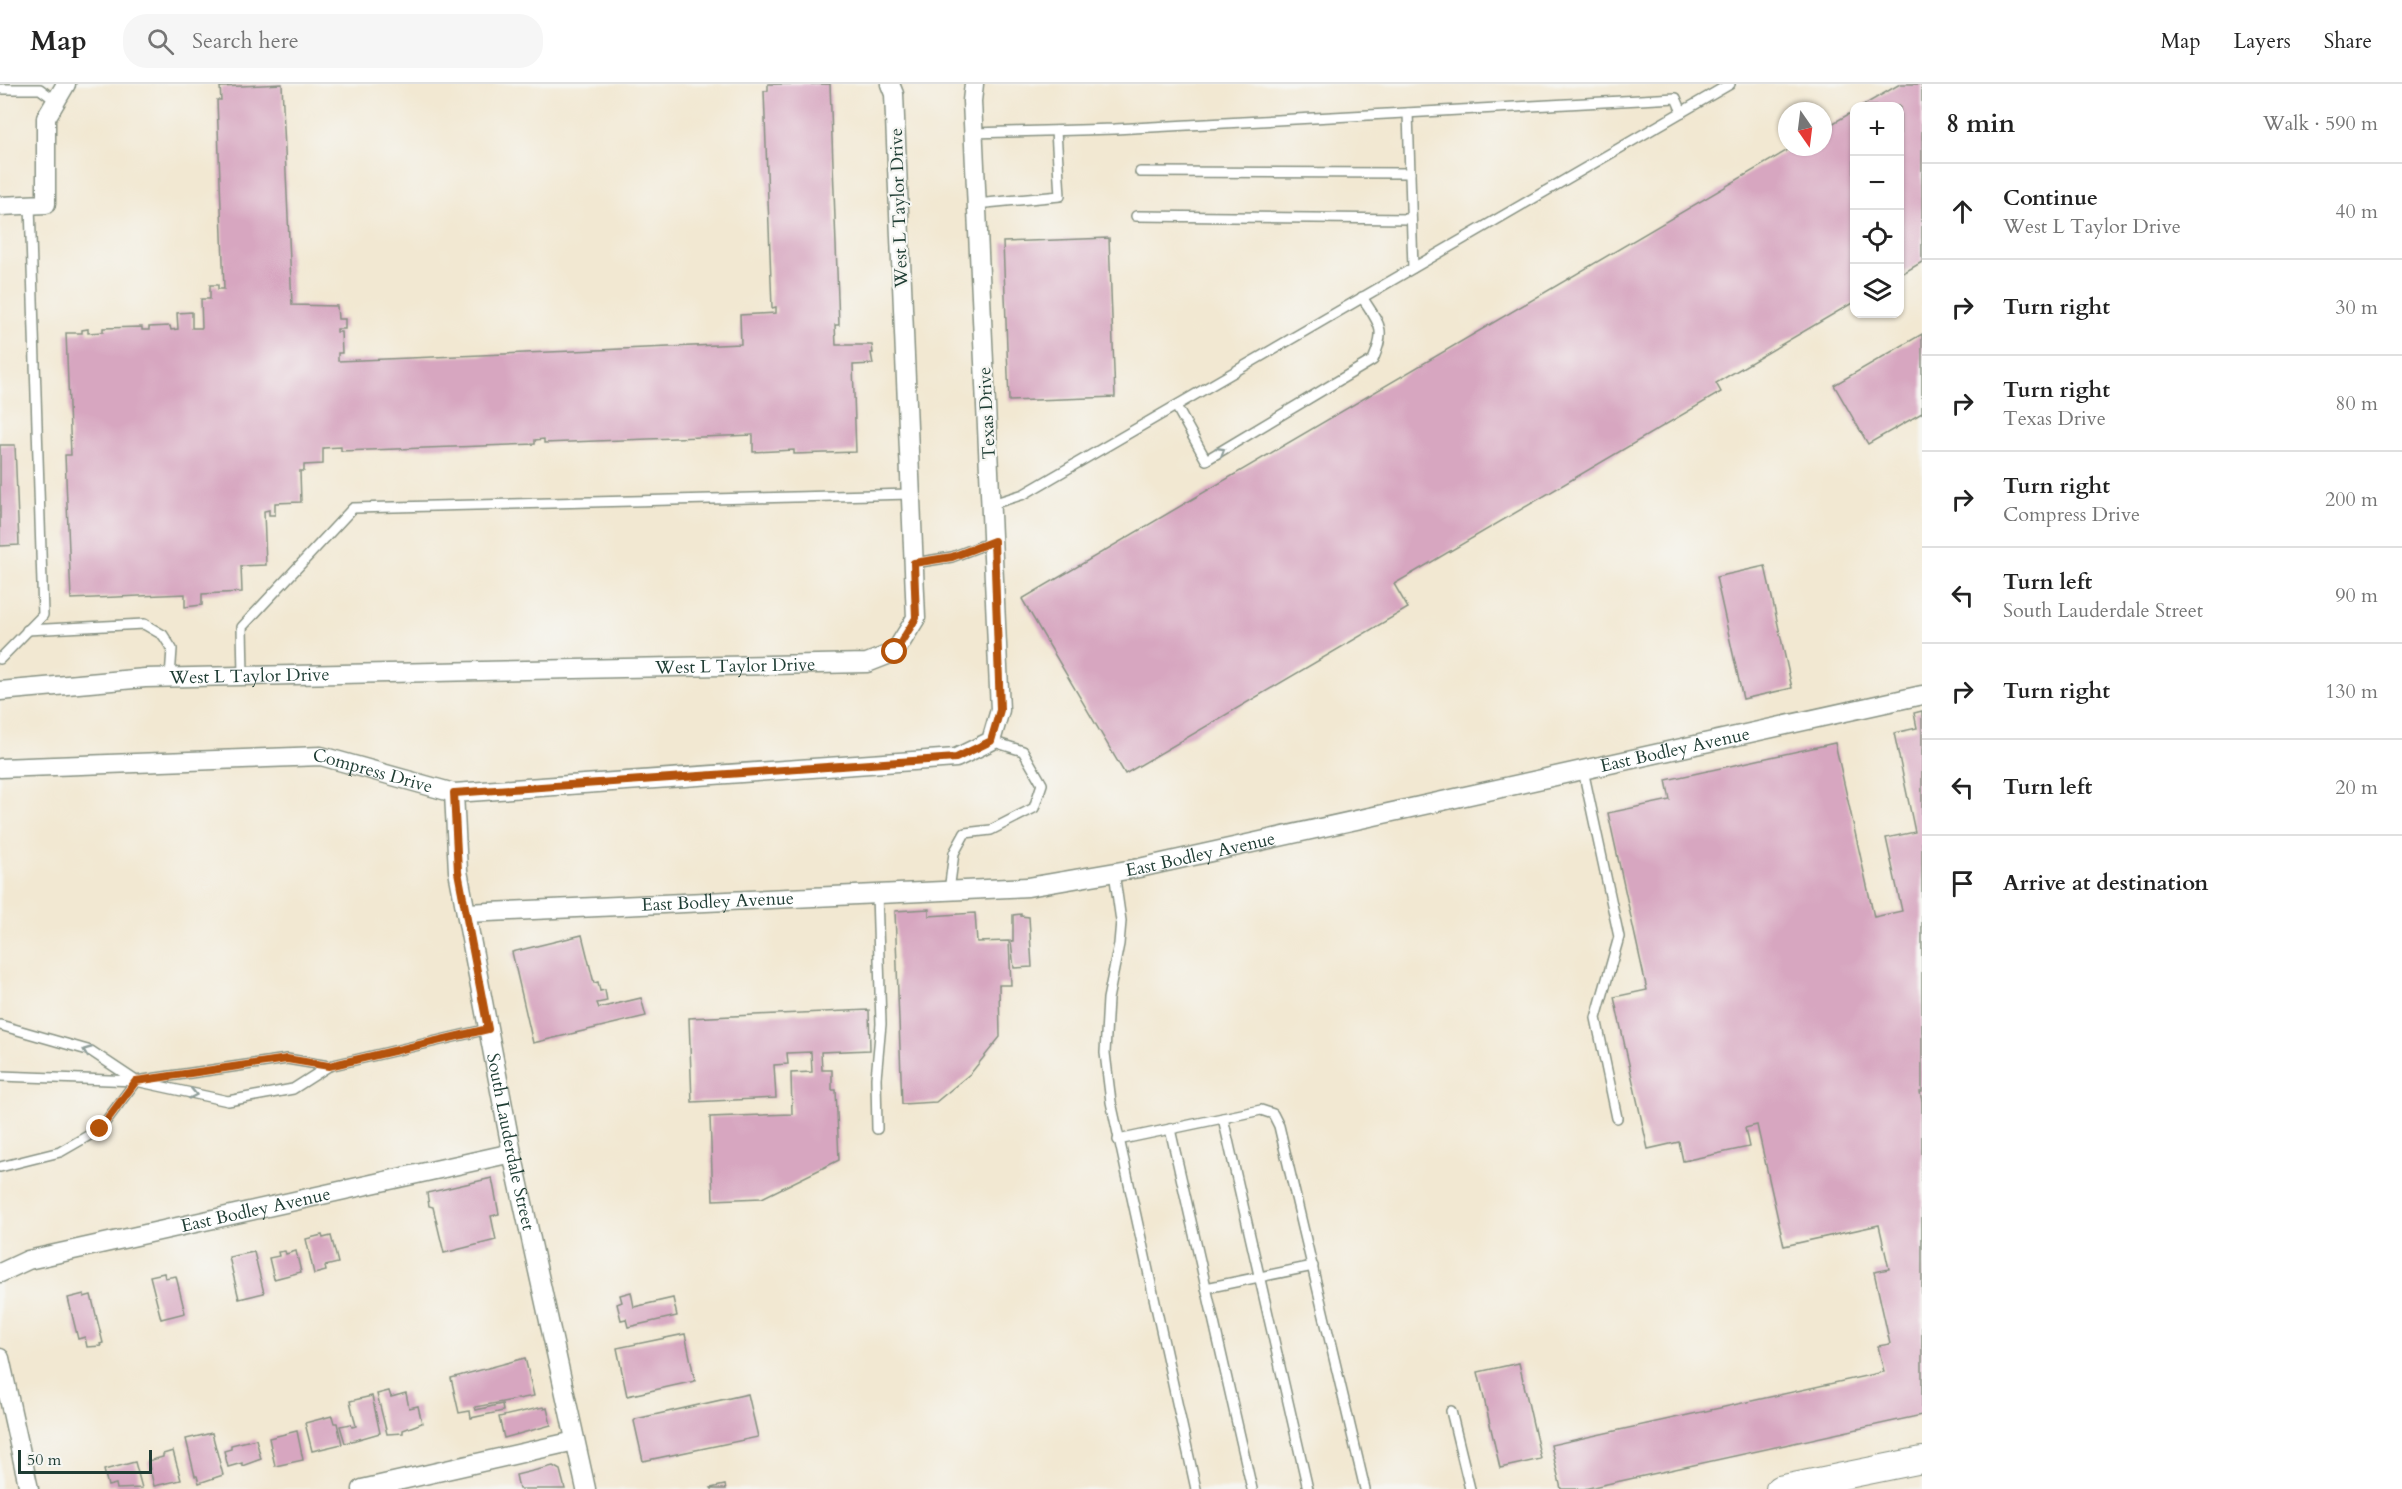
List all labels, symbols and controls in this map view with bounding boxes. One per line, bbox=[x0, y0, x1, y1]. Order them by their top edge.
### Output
search box bbox=[123, 14, 543, 68]
text: Map bbox=[30, 22, 87, 60]
icon: search bbox=[144, 25, 177, 58]
text: Search here bbox=[192, 26, 299, 56]
text: Map bbox=[2161, 27, 2201, 56]
text: Layers bbox=[2234, 27, 2291, 56]
text: Share bbox=[2324, 27, 2372, 56]
north arrow bbox=[1778, 102, 1832, 156]
map controls bbox=[1850, 102, 1904, 318]
button: + bbox=[1850, 102, 1904, 156]
text: 8 min bbox=[1946, 106, 2015, 141]
text: Walk · 590 m bbox=[2263, 110, 2378, 137]
street label: West L Taylor Drive bbox=[884, 128, 914, 289]
button: − bbox=[1850, 156, 1904, 210]
text: Continue bbox=[2003, 183, 2098, 213]
icon: ahead bbox=[1946, 195, 1979, 228]
text: 40 m bbox=[2335, 198, 2378, 225]
button: locate bbox=[1850, 210, 1904, 264]
text: West L Taylor Drive bbox=[2003, 213, 2181, 240]
button: layers bbox=[1850, 264, 1904, 318]
icon: right bbox=[1946, 291, 1979, 324]
text: Turn right bbox=[2003, 292, 2110, 322]
text: 30 m bbox=[2335, 294, 2378, 321]
street label: Texas Drive bbox=[972, 366, 1002, 460]
text: Turn right bbox=[2003, 375, 2110, 405]
icon: right bbox=[1946, 387, 1979, 420]
text: 80 m bbox=[2335, 390, 2378, 417]
text: Texas Drive bbox=[2003, 405, 2106, 432]
one-way arrow bbox=[1215, 446, 1225, 458]
text: Turn right bbox=[2003, 471, 2110, 501]
icon: right bbox=[1946, 483, 1979, 516]
text: 200 m bbox=[2325, 486, 2378, 513]
text: Compress Drive bbox=[2003, 501, 2140, 528]
text: Turn left bbox=[2003, 567, 2092, 597]
icon: left bbox=[1946, 579, 1979, 612]
text: 90 m bbox=[2335, 582, 2378, 609]
text: South Lauderdale Street bbox=[2003, 597, 2203, 624]
route start bbox=[881, 638, 907, 664]
street label: West L Taylor Drive bbox=[654, 652, 816, 680]
street label: West L Taylor Drive bbox=[168, 662, 330, 690]
icon: right bbox=[1946, 675, 1979, 708]
text: Turn right bbox=[2003, 676, 2110, 706]
text: 130 m bbox=[2325, 678, 2378, 705]
street label: East Bodley Avenue bbox=[1598, 721, 1752, 778]
street label: Compress Drive bbox=[313, 743, 436, 799]
icon: left bbox=[1946, 771, 1979, 804]
text: Turn left bbox=[2003, 772, 2092, 802]
text: 20 m bbox=[2335, 774, 2378, 801]
street label: East Bodley Avenue bbox=[1124, 826, 1277, 883]
icon: arrive bbox=[1946, 867, 1979, 900]
text: Arrive at destination bbox=[2003, 868, 2208, 898]
street label: East Bodley Avenue bbox=[641, 885, 795, 917]
one-way arrow bbox=[82, 1046, 93, 1058]
street label: South Lauderdale Street bbox=[481, 1051, 541, 1233]
one-way arrow bbox=[188, 1086, 198, 1099]
route end bbox=[86, 1115, 112, 1141]
street label: East Bodley Avenue bbox=[178, 1181, 333, 1238]
scale bar bbox=[18, 1447, 152, 1474]
text: 50 m bbox=[27, 1449, 61, 1471]

